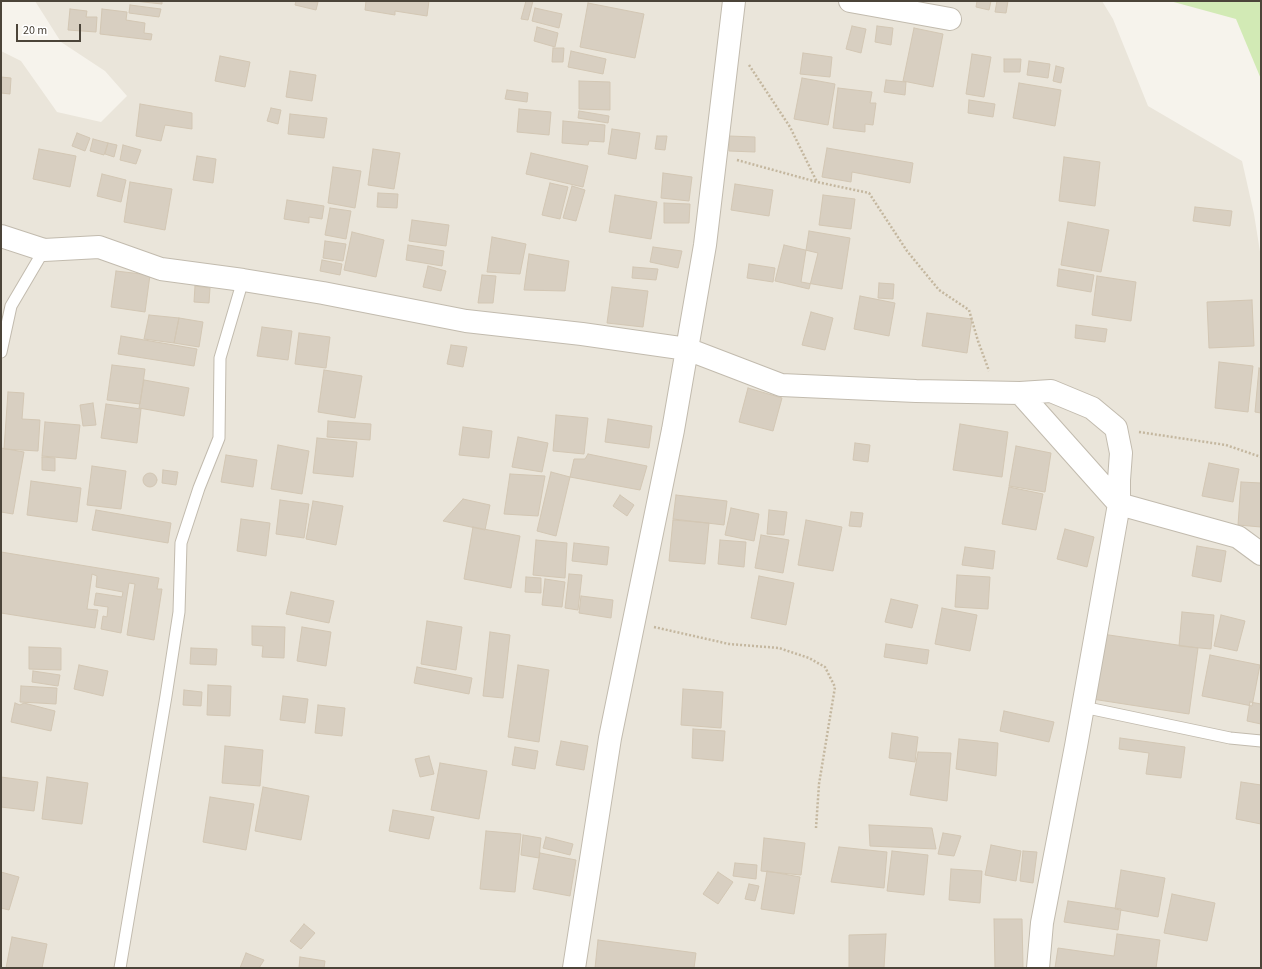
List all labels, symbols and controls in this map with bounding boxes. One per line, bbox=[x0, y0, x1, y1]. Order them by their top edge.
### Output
scale bar bbox=[18, 16, 83, 42]
text: 20 m bbox=[23, 22, 47, 39]

